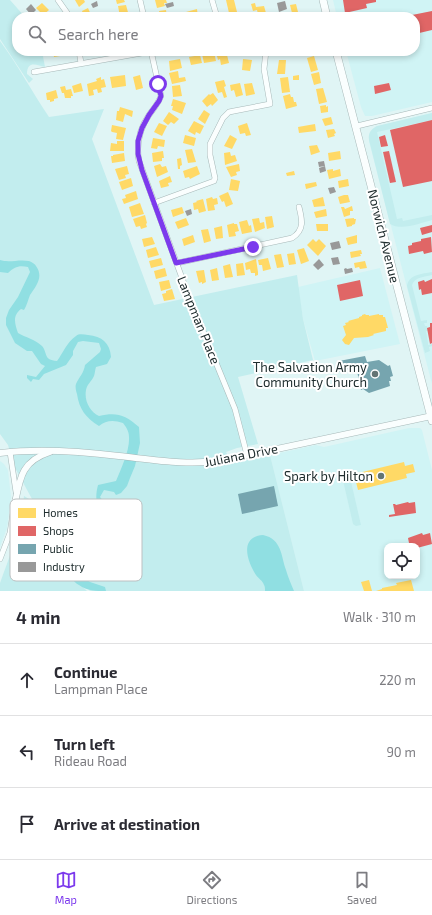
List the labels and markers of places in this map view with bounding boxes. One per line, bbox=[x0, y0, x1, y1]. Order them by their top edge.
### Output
place label: The Salvation Army Community Church bbox=[253, 359, 367, 390]
marker: The Salvation Army Community Church bbox=[370, 369, 380, 379]
place label: Spark by Hilton bbox=[284, 468, 373, 484]
marker: Spark by Hilton bbox=[376, 471, 386, 481]

